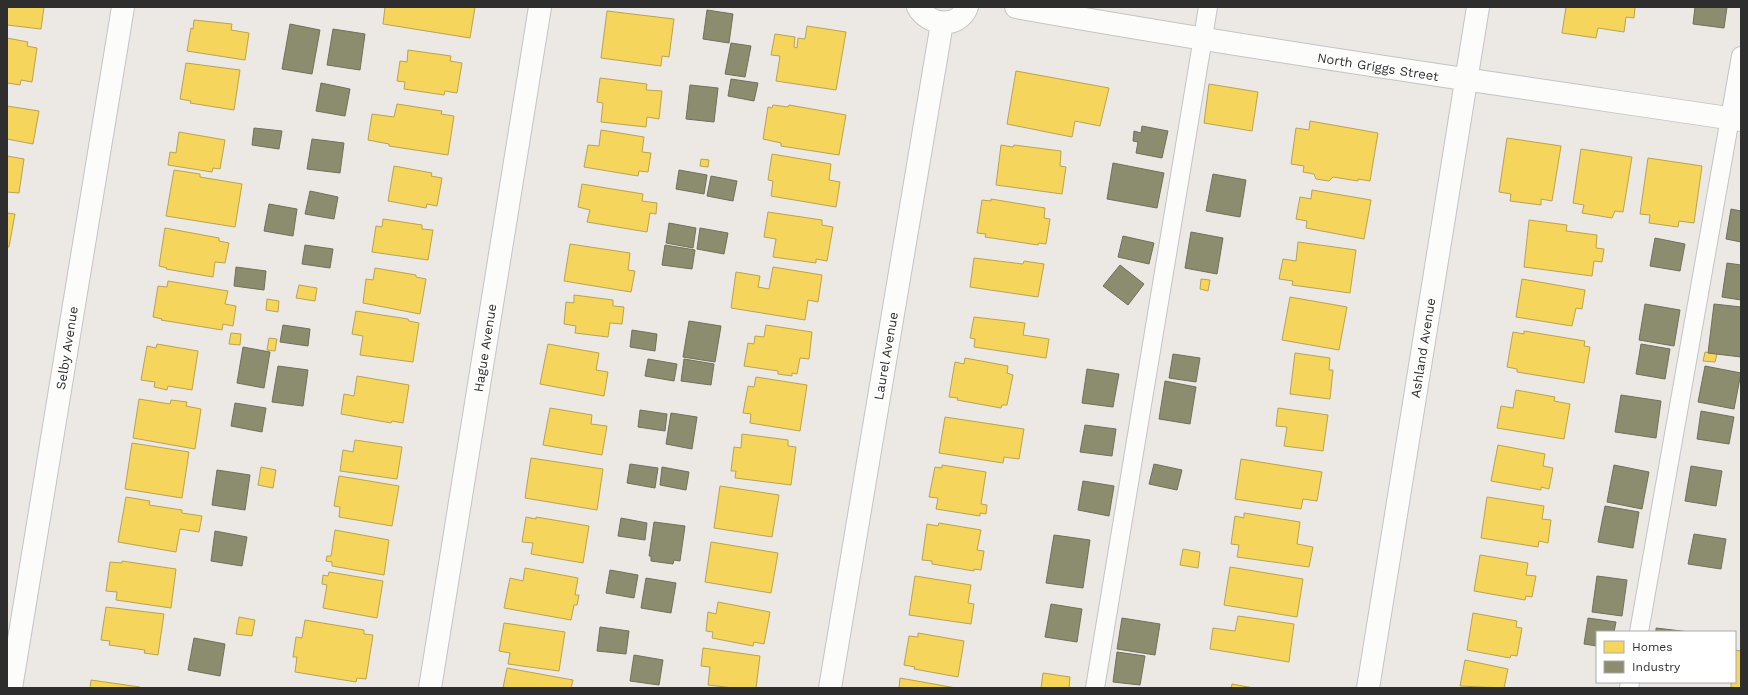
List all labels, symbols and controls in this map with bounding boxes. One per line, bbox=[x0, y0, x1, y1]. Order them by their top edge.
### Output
street label: North Griggs Street bbox=[1316, 50, 1440, 84]
street label: Ashland Avenue bbox=[1408, 297, 1438, 399]
street label: Hague Avenue bbox=[471, 303, 499, 393]
street label: Selby Avenue bbox=[53, 305, 81, 391]
street label: Laurel Avenue bbox=[871, 311, 901, 401]
legend bbox=[1596, 631, 1736, 683]
text: Homes bbox=[1632, 640, 1673, 654]
text: Industry bbox=[1632, 660, 1681, 674]

